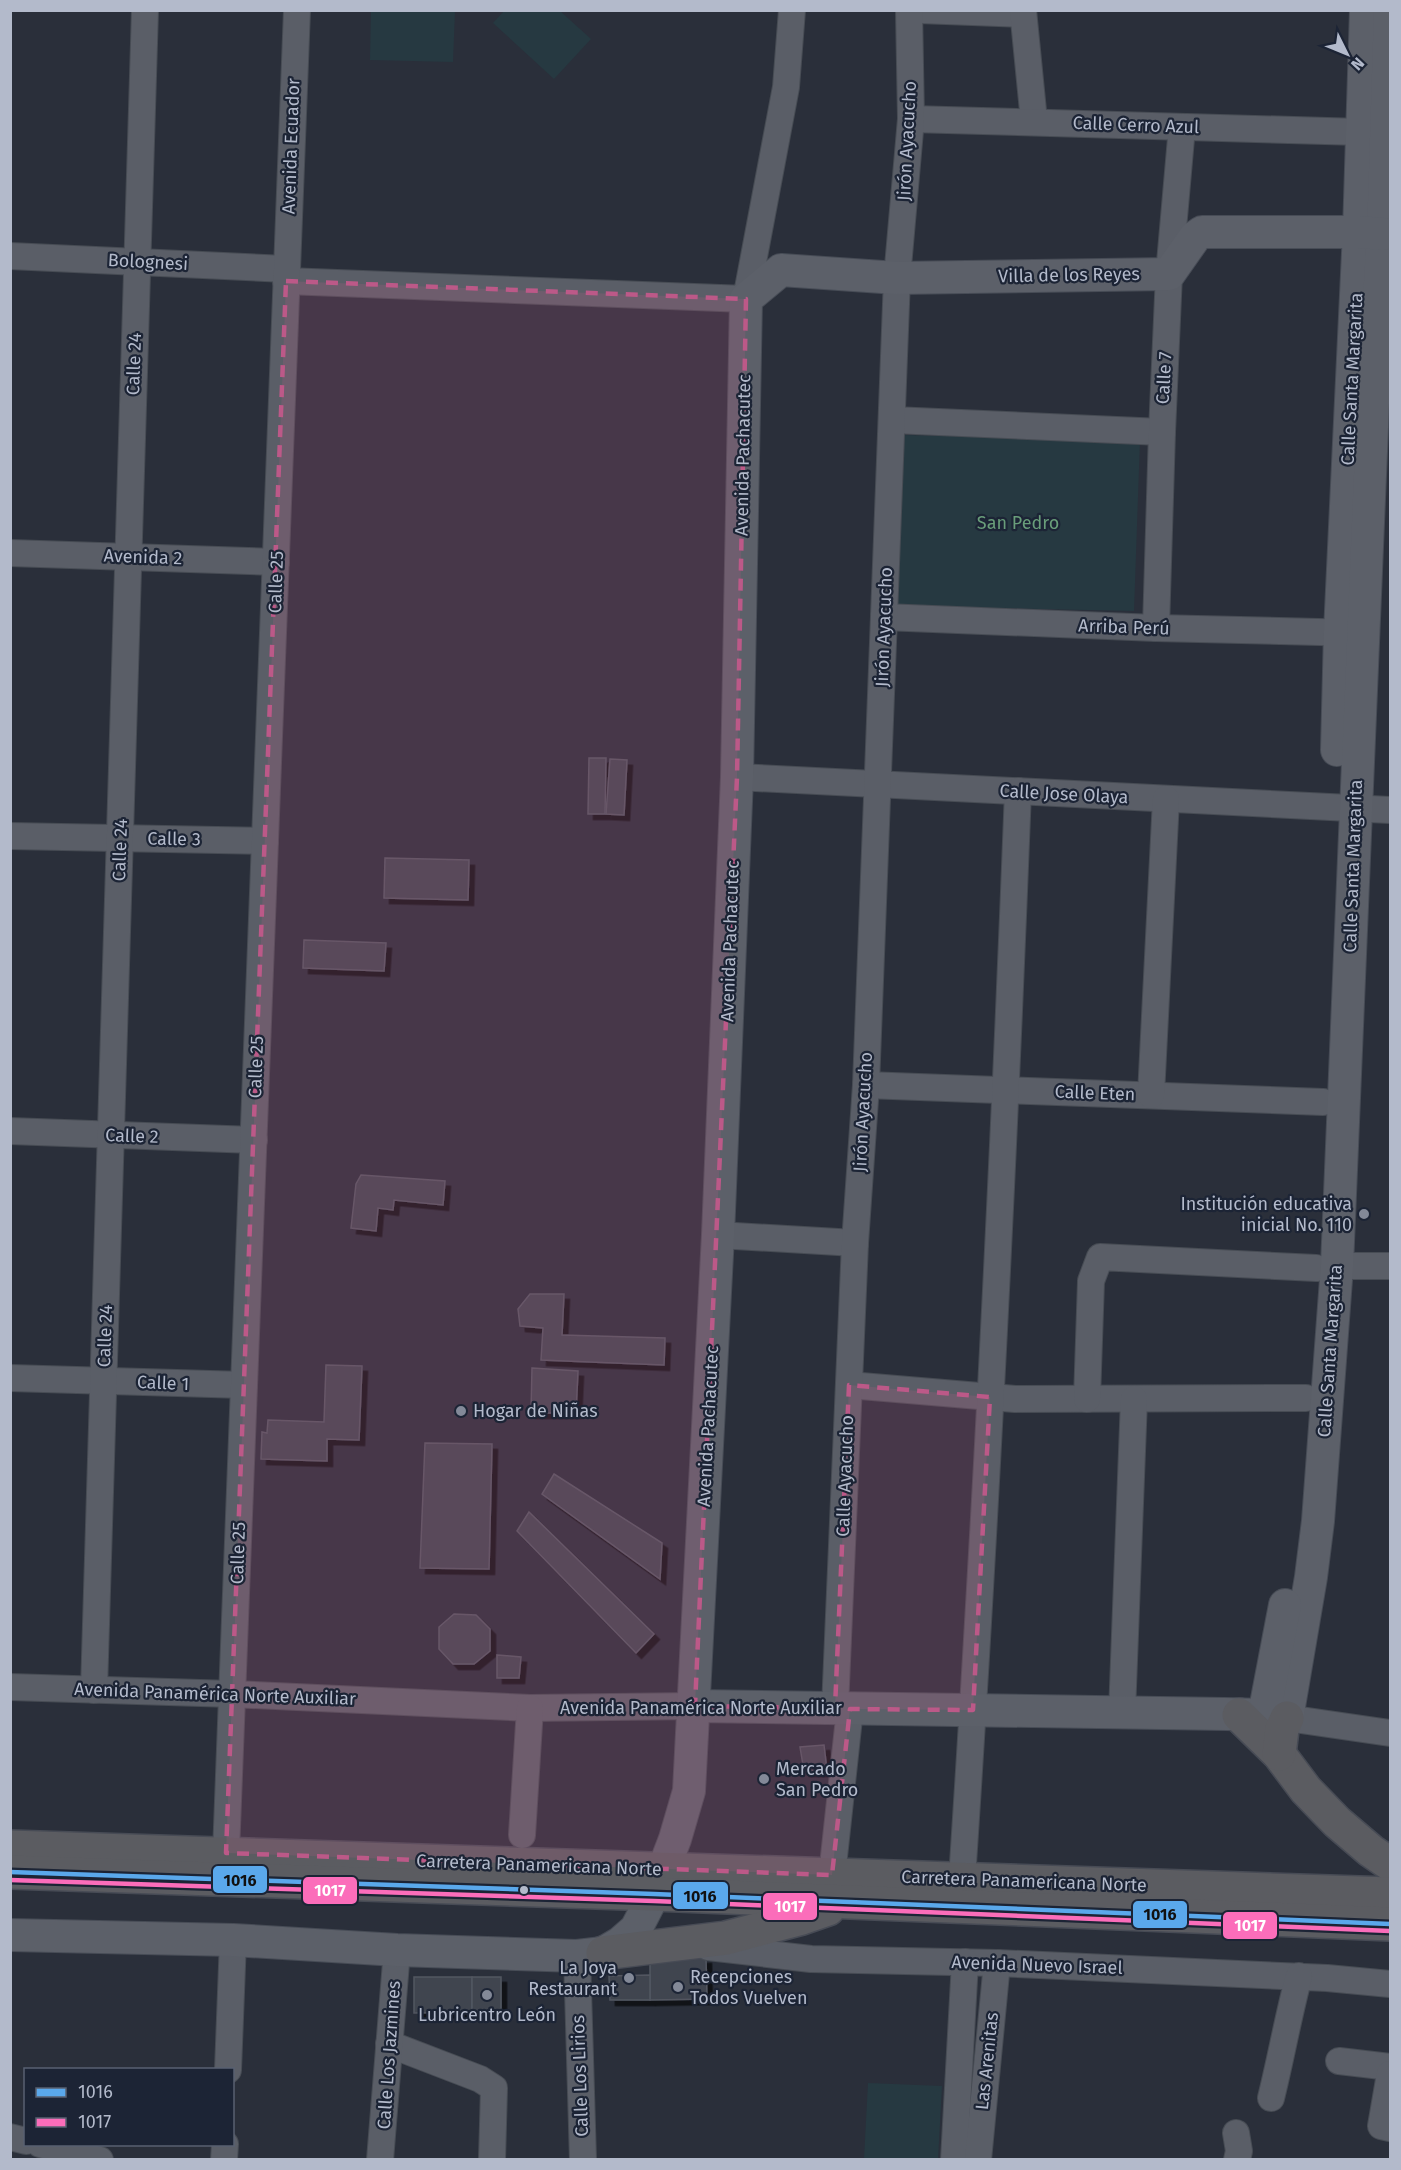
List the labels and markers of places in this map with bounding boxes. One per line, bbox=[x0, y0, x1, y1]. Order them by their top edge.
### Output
place label: Institución educativa inicial No. 110 bbox=[1180, 1193, 1352, 1236]
marker: Institución educativa inicial No. 110 bbox=[1357, 1207, 1371, 1221]
place label: Hogar de Niñas bbox=[473, 1400, 598, 1422]
marker: Hogar de Niñas bbox=[454, 1404, 468, 1418]
place label: Mercado San Pedro bbox=[776, 1758, 858, 1801]
marker: Mercado San Pedro bbox=[757, 1772, 771, 1786]
unlabelled marker bbox=[518, 1884, 530, 1896]
place label: La Joya Restaurant bbox=[528, 1957, 617, 2000]
place label: Recepciones Todos Vuelven bbox=[690, 1966, 807, 2009]
marker: La Joya Restaurant bbox=[622, 1971, 636, 1985]
marker: Recepciones Todos Vuelven bbox=[671, 1980, 685, 1994]
marker: Lubricentro León bbox=[480, 1988, 494, 2002]
place label: Lubricentro León bbox=[418, 2004, 556, 2026]

